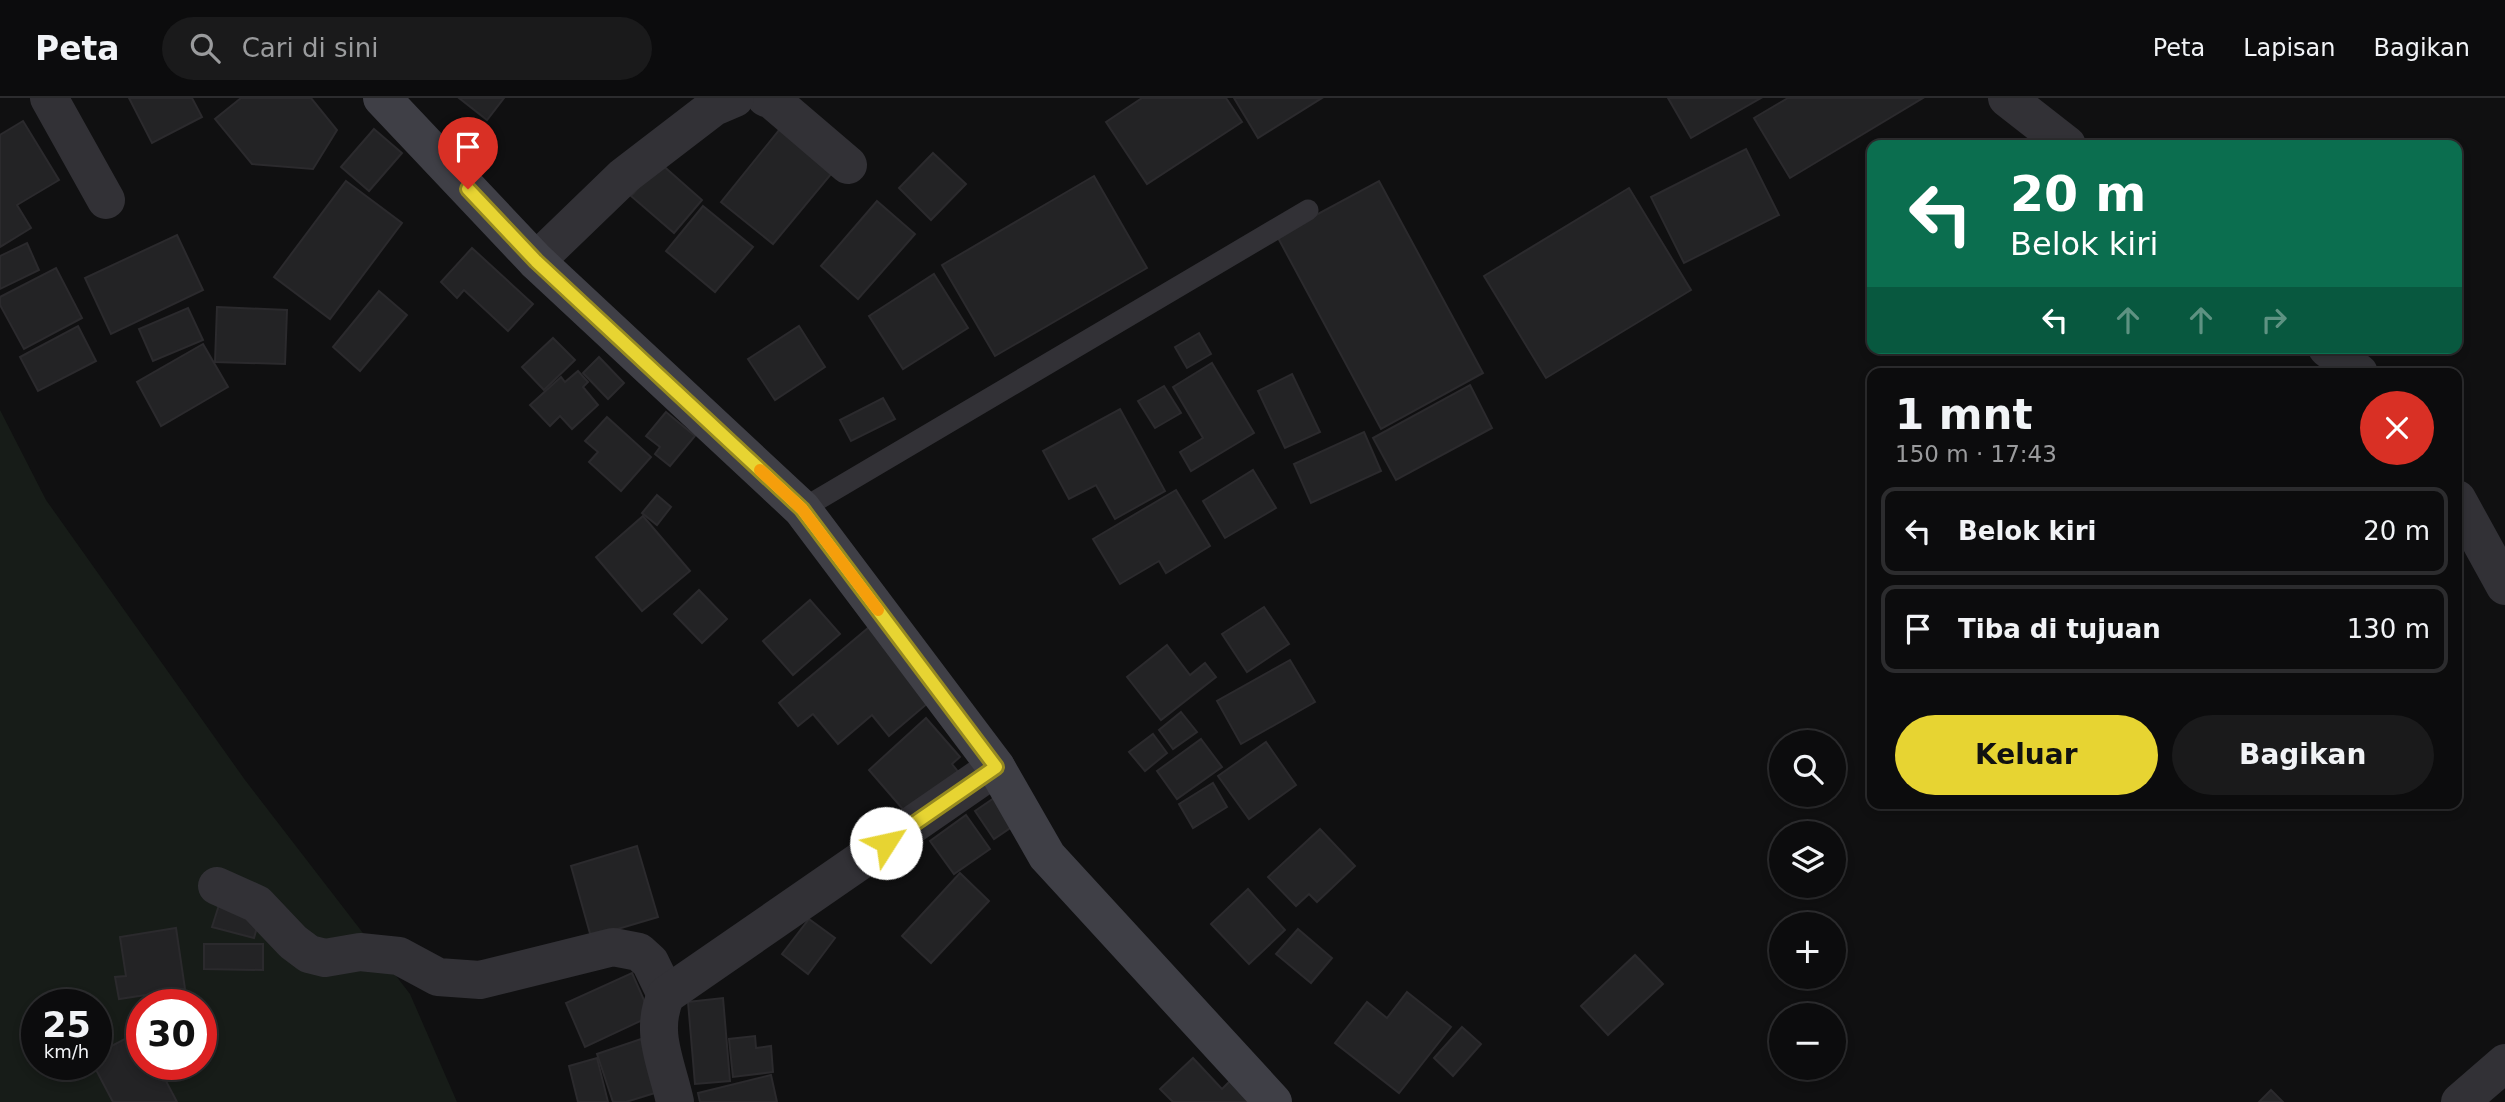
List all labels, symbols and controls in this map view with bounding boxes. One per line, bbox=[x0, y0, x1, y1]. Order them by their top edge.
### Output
search box bbox=[162, 17, 652, 80]
text: Peta bbox=[35, 29, 120, 68]
icon: search bbox=[186, 29, 224, 67]
text: Cari di sini bbox=[242, 33, 378, 63]
text: Peta bbox=[2153, 34, 2205, 62]
text: Lapisan bbox=[2243, 34, 2336, 62]
text: Bagikan bbox=[2374, 34, 2470, 62]
pin bbox=[438, 117, 498, 189]
icon: arrive bbox=[449, 128, 487, 166]
text: 20 m bbox=[2010, 166, 2146, 223]
icon: left bbox=[1895, 168, 1986, 259]
text: Belok kiri bbox=[2010, 225, 2158, 263]
icon: left bbox=[2036, 301, 2074, 339]
icon: ahead bbox=[2109, 301, 2147, 339]
icon: ahead bbox=[2182, 301, 2220, 339]
icon: right bbox=[2255, 301, 2293, 339]
text: 1 mnt bbox=[1895, 390, 2033, 439]
button: close bbox=[2360, 391, 2434, 465]
text: 150 m · 17:43 bbox=[1895, 441, 2057, 467]
icon: left bbox=[1899, 512, 1937, 550]
text: Belok kiri bbox=[1958, 516, 2097, 546]
text: 20 m bbox=[2363, 516, 2430, 546]
icon: arrive bbox=[1899, 610, 1937, 648]
text: Tiba di tujuan bbox=[1958, 614, 2161, 644]
text: 130 m bbox=[2347, 614, 2430, 644]
button: Keluar bbox=[1895, 715, 2158, 795]
button: Bagikan bbox=[2172, 715, 2434, 795]
map controls bbox=[1769, 730, 1846, 1080]
button: search bbox=[1769, 730, 1846, 807]
position arrow bbox=[849, 806, 923, 880]
button: layers bbox=[1769, 821, 1846, 898]
button: + bbox=[1769, 912, 1846, 989]
speed limit sign: 30 bbox=[126, 989, 217, 1080]
button: − bbox=[1769, 1003, 1846, 1080]
text: 25 bbox=[42, 1005, 91, 1045]
text: km/h bbox=[44, 1041, 89, 1062]

